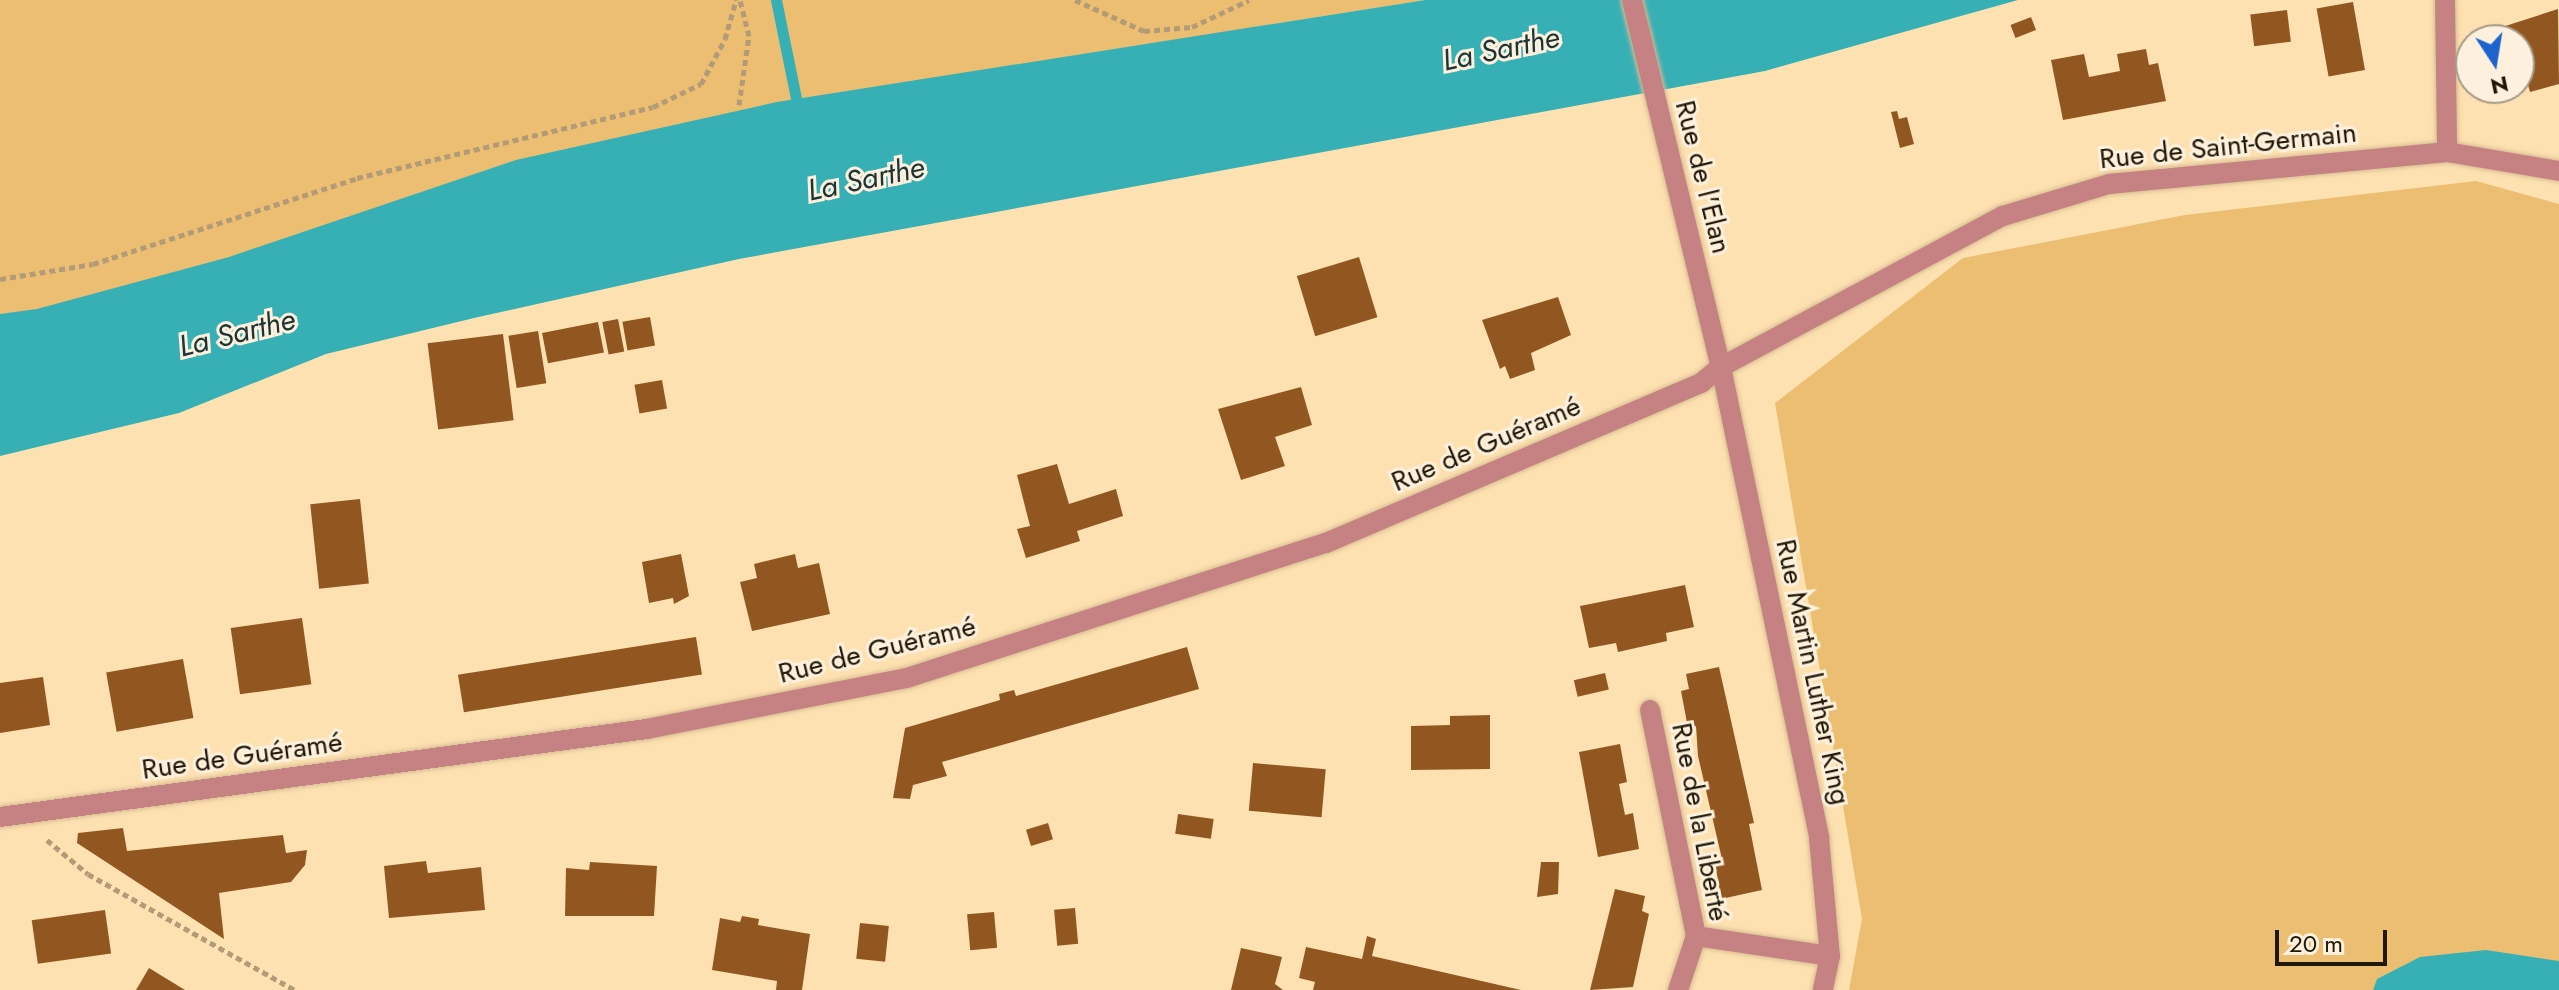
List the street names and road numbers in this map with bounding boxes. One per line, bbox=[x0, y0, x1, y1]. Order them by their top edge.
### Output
street label: Rue de l'Elan bbox=[1668, 97, 1738, 257]
street label: Rue de Saint-Germain bbox=[2098, 116, 2358, 176]
street label: Rue de Guéramé bbox=[1386, 389, 1586, 499]
street label: Rue Martin Luther King bbox=[1768, 536, 1858, 808]
street label: Rue de Guéramé bbox=[775, 609, 979, 691]
street label: Rue de la Liberté bbox=[1664, 720, 1736, 924]
street label: Rue de Guéramé bbox=[140, 725, 344, 787]

